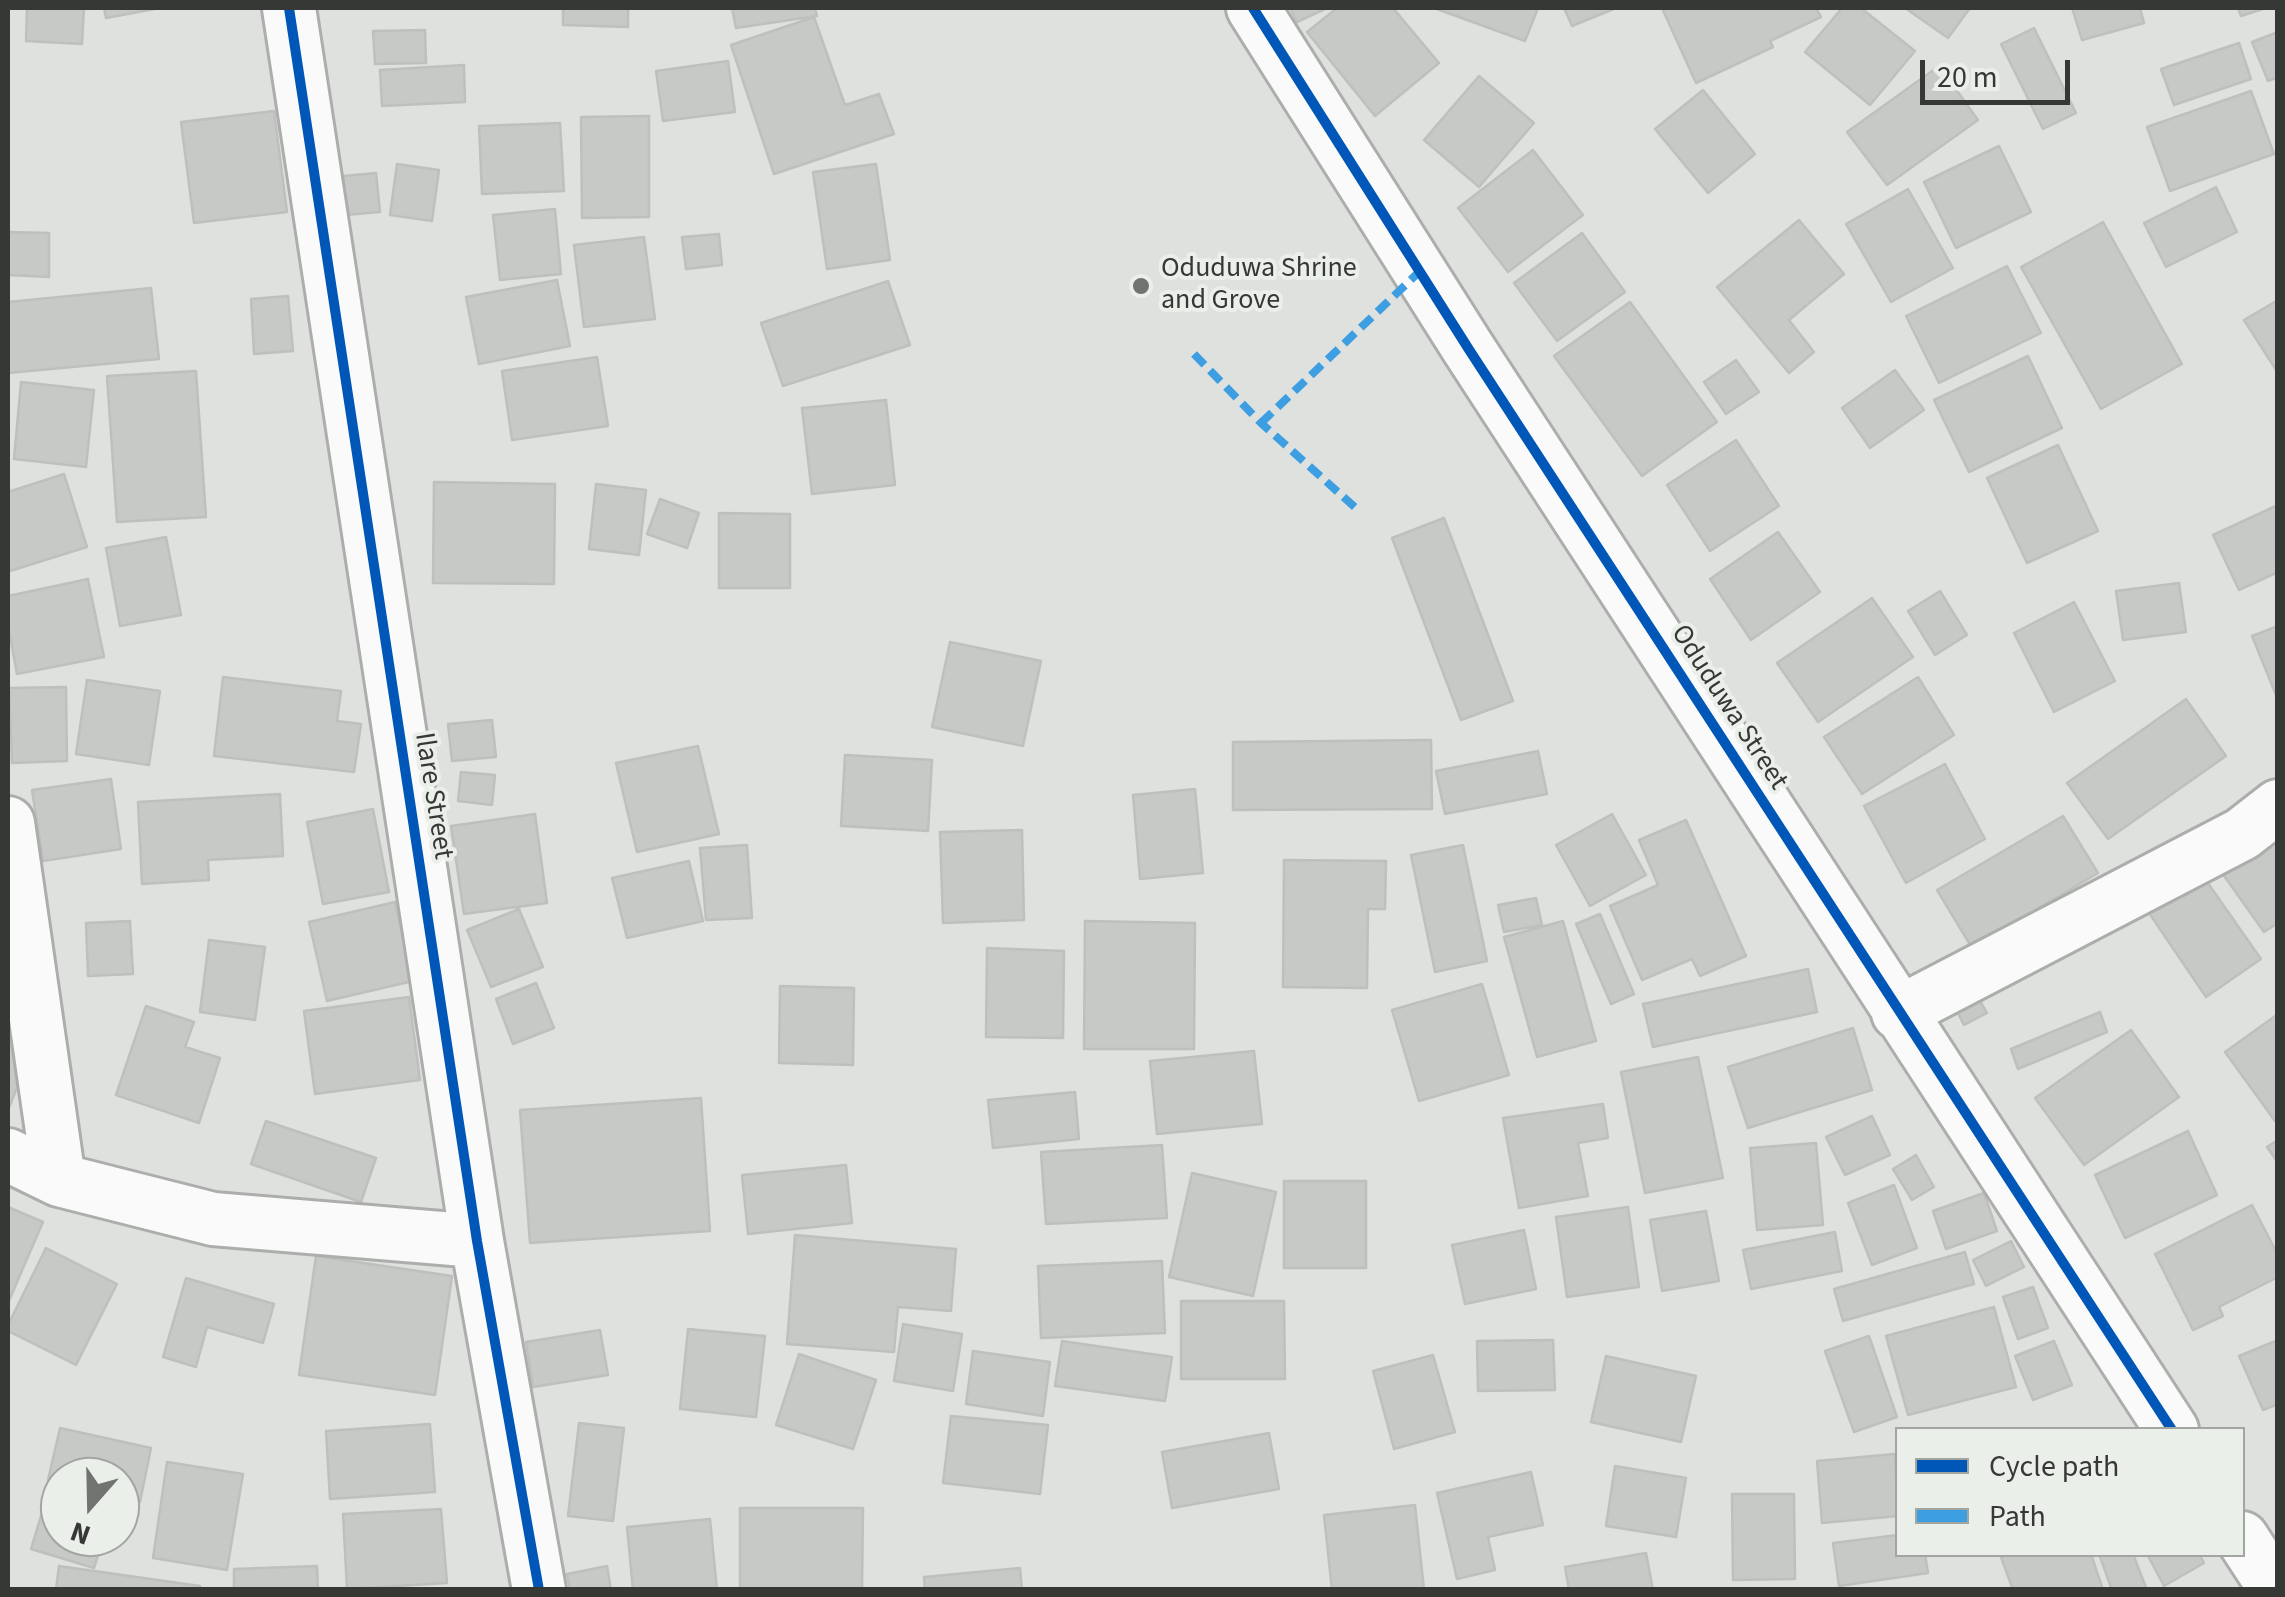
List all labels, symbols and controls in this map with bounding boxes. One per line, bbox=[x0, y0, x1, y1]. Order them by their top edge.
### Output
scale bar bbox=[1925, 40, 2075, 102]
text: 20 m bbox=[1937, 56, 1998, 99]
place label: Oduduwa Shrine and Grove bbox=[1161, 253, 1357, 319]
marker: Oduduwa Shrine and Grove bbox=[1130, 275, 1152, 297]
street label: Oduduwa Street bbox=[1662, 619, 1794, 797]
street label: Ilare Street bbox=[405, 730, 459, 862]
legend bbox=[1895, 1427, 2245, 1557]
text: Cycle path bbox=[1989, 1445, 2119, 1488]
north arrow bbox=[40, 1457, 140, 1557]
text: Path bbox=[1989, 1495, 2046, 1538]
text: N bbox=[65, 1511, 96, 1555]

